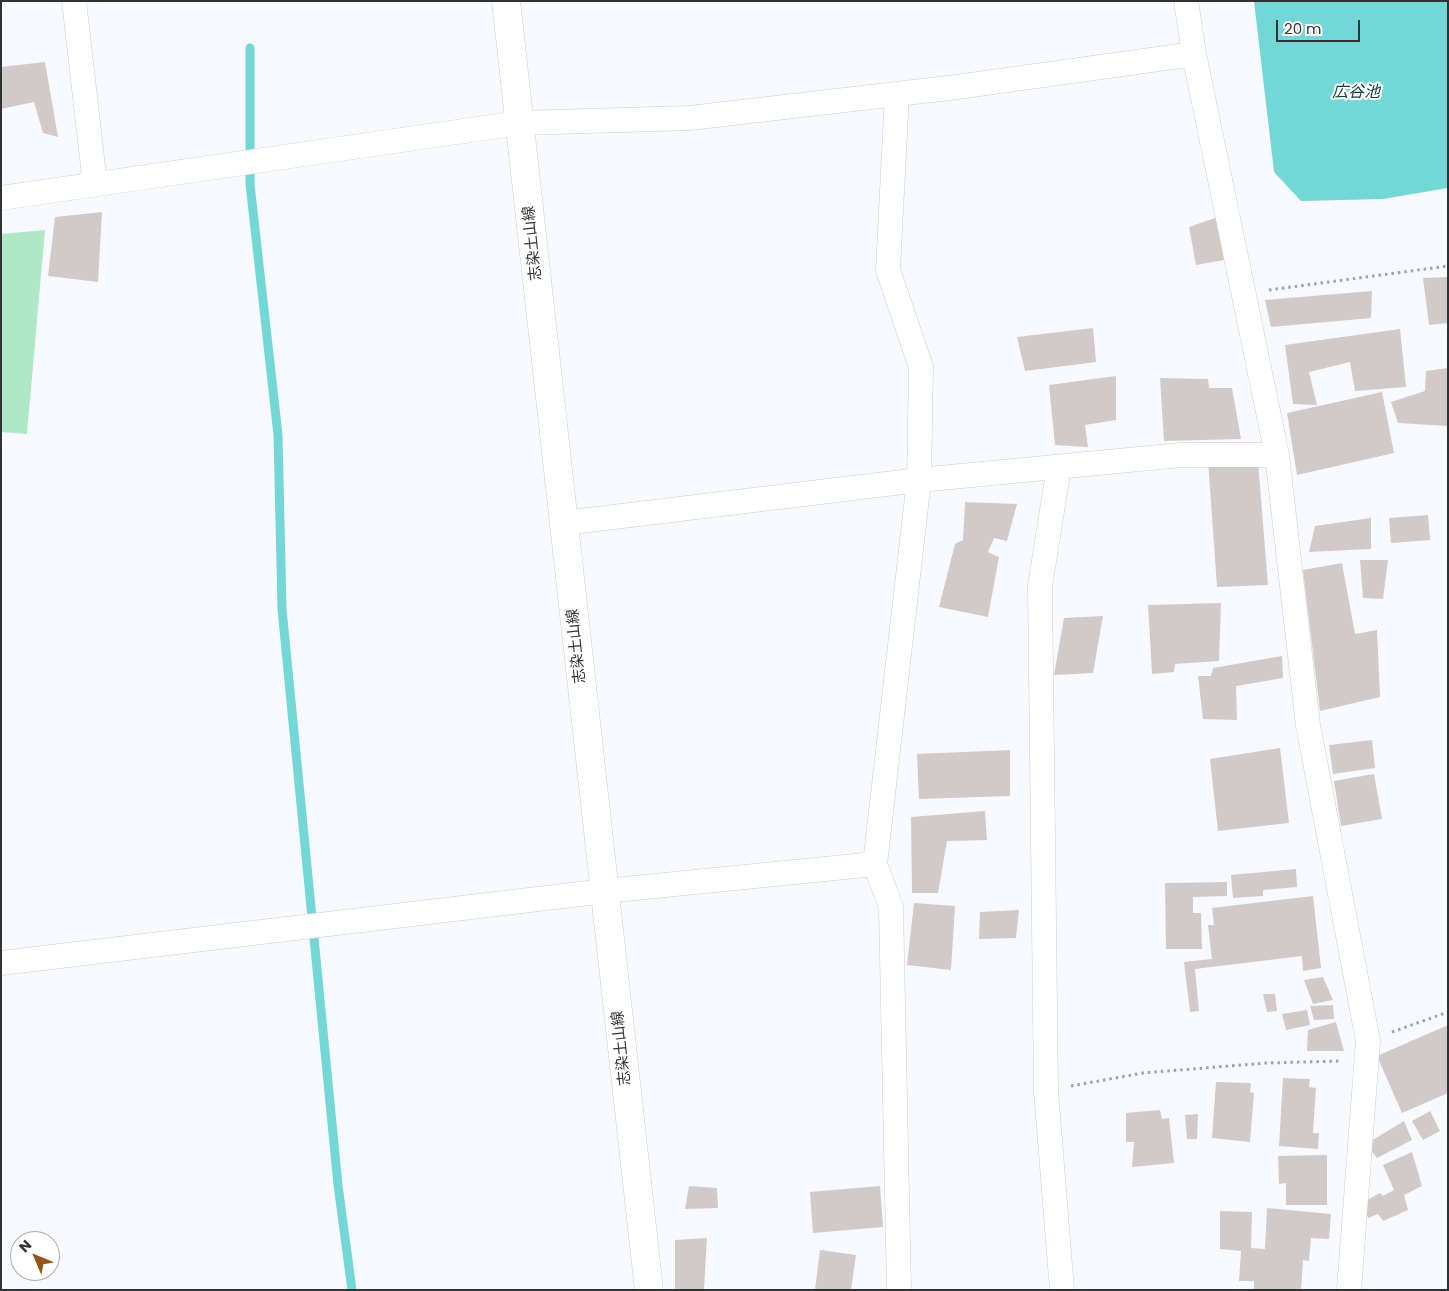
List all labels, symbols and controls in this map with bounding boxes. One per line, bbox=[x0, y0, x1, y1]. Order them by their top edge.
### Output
scale bar bbox=[1279, 10, 1363, 42]
text: 20 m bbox=[1284, 18, 1322, 39]
water label: 広谷池 bbox=[1332, 83, 1380, 103]
street label: 志染土山線 bbox=[520, 205, 546, 281]
street label: 志染土山線 bbox=[564, 608, 590, 684]
street label: 志染土山線 bbox=[609, 1010, 635, 1086]
north arrow bbox=[10, 1231, 60, 1281]
text: N bbox=[14, 1235, 36, 1257]

